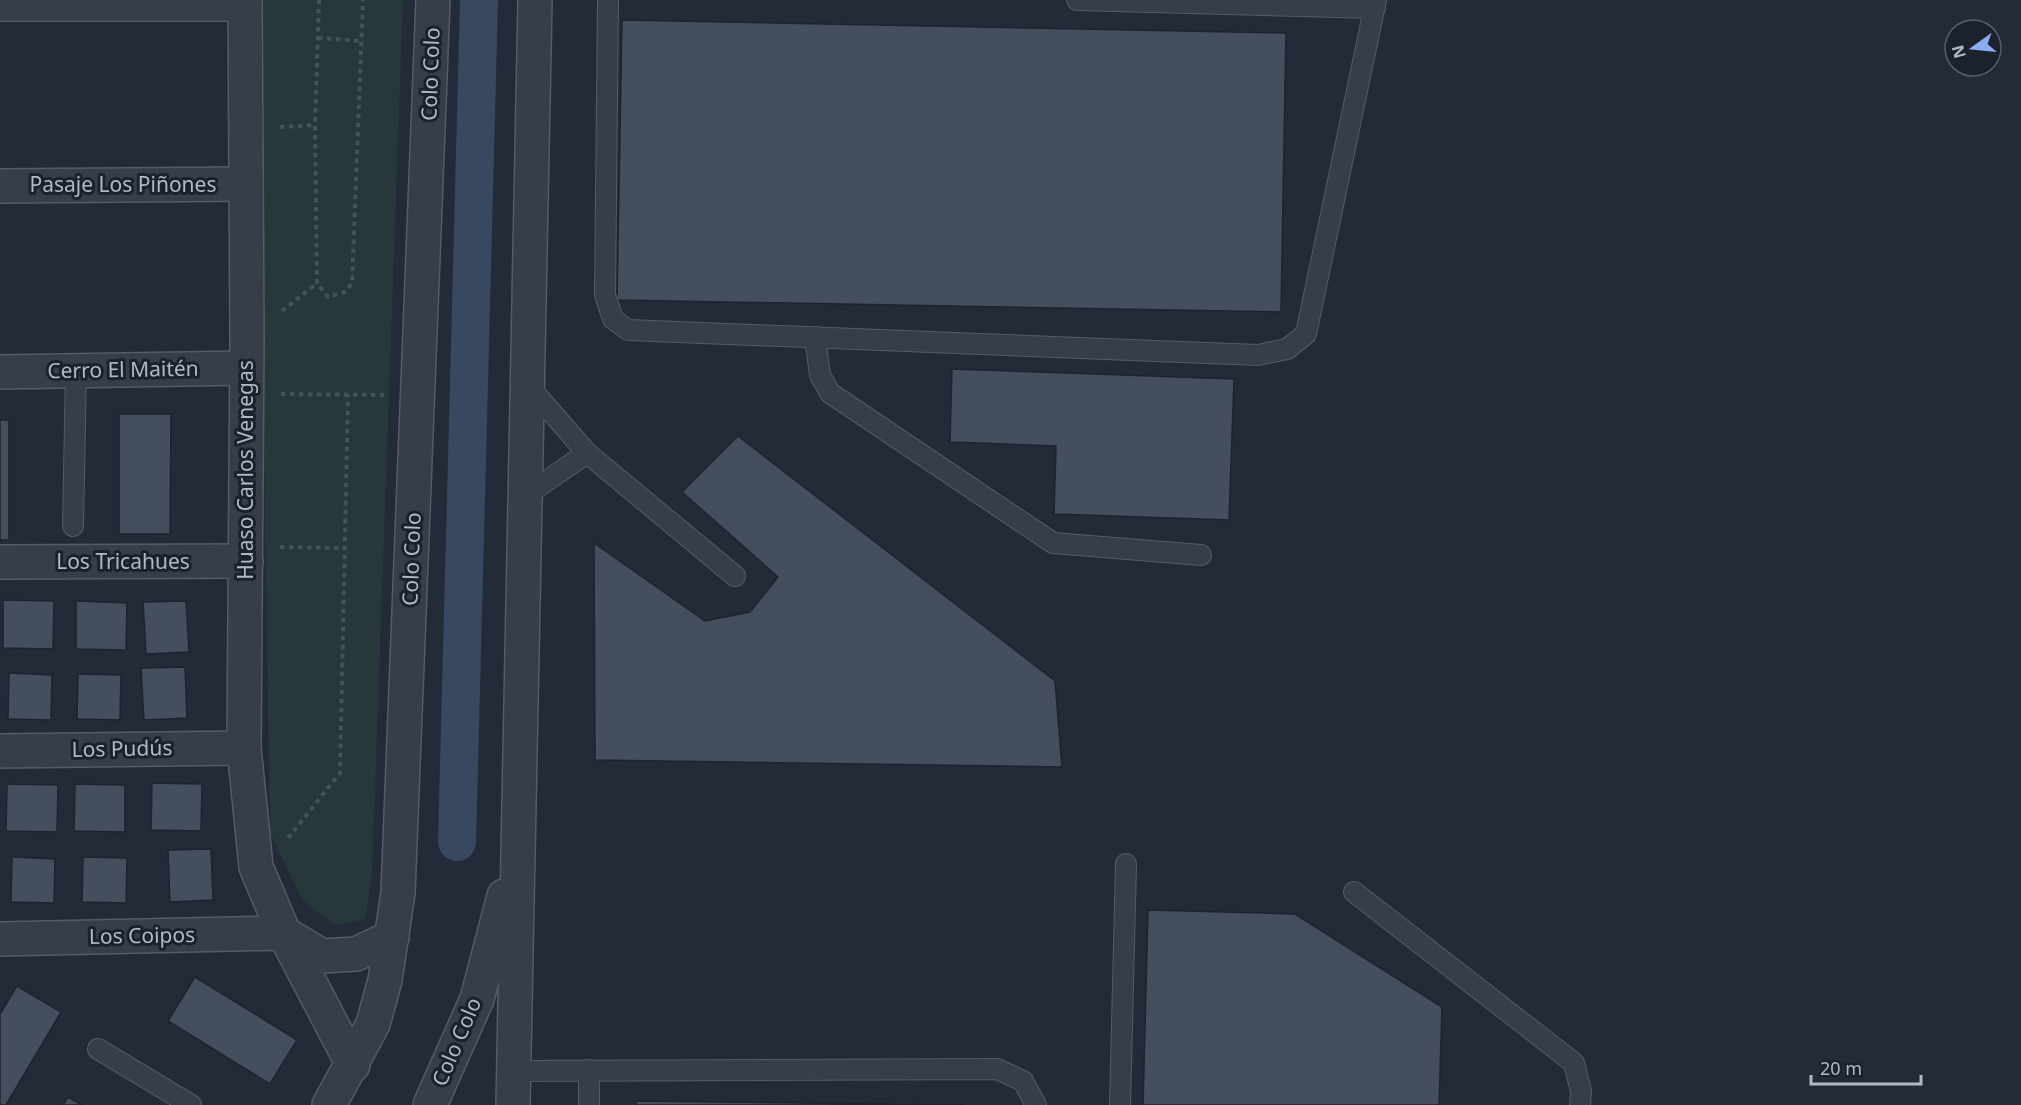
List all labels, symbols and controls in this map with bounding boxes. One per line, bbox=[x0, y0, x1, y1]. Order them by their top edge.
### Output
north arrow bbox=[1943, 18, 2003, 78]
street label: Colo Colo bbox=[414, 27, 446, 121]
text: N bbox=[1946, 43, 1971, 61]
street label: Pasaje Los Piñones bbox=[30, 170, 216, 198]
street label: Cerro El Maitén bbox=[47, 354, 199, 384]
street label: Huaso Carlos Venegas bbox=[231, 360, 259, 580]
street label: Colo Colo bbox=[395, 512, 427, 606]
street label: Los Tricahues bbox=[56, 547, 190, 575]
street label: Los Pudús bbox=[71, 733, 173, 763]
street label: Los Coipos bbox=[89, 920, 195, 950]
street label: Colo Colo bbox=[425, 993, 487, 1090]
scale bar bbox=[1811, 1048, 1920, 1086]
text: 20 m bbox=[1820, 1056, 1862, 1080]

